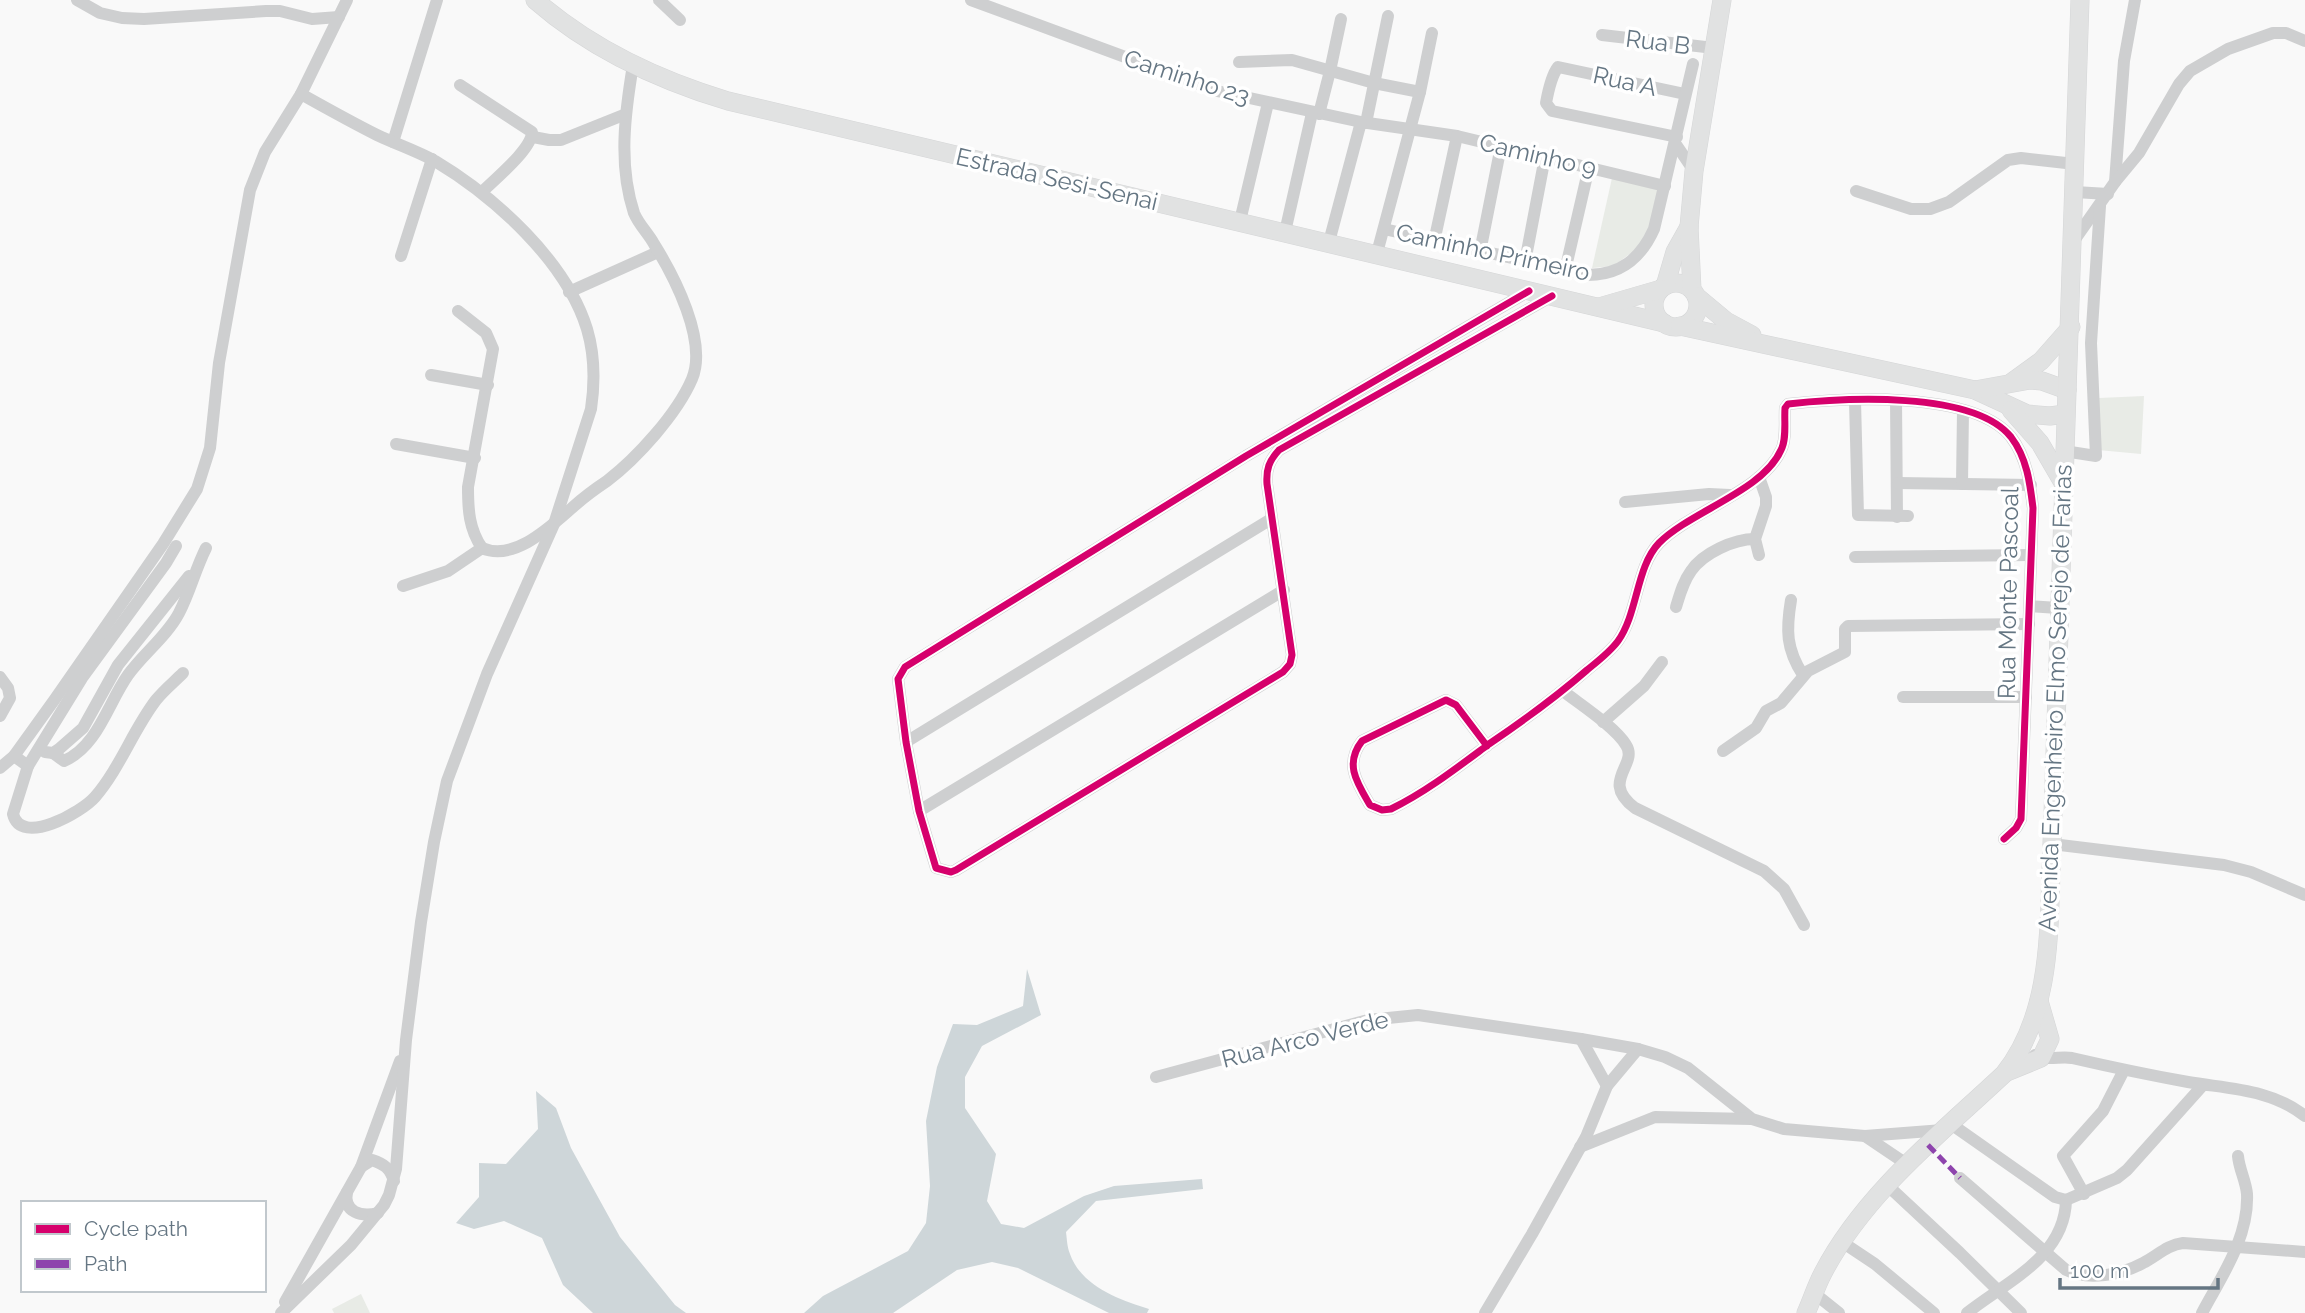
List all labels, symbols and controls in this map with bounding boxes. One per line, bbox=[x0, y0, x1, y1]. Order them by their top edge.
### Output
street label: Rua B bbox=[1624, 24, 1692, 60]
street label: Caminho 23 bbox=[1120, 43, 1254, 111]
street label: Rua A bbox=[1590, 60, 1660, 102]
street label: Caminho 9 bbox=[1477, 127, 1599, 183]
street label: Estrada Sesi-Senai bbox=[953, 142, 1161, 216]
street label: Caminho Primeiro bbox=[1393, 217, 1593, 287]
street label: Avenida Engenheiro Elmo Serejo de Farias bbox=[2032, 464, 2078, 932]
street label: Rua Monte Pascoal bbox=[1992, 486, 2024, 699]
street label: Rua Arco Verde bbox=[1219, 1004, 1391, 1074]
legend bbox=[21, 1201, 266, 1292]
text: Cycle path bbox=[84, 1216, 188, 1241]
scale bar bbox=[2060, 1246, 2218, 1290]
text: Path bbox=[84, 1251, 128, 1276]
text: 100 m bbox=[2070, 1258, 2129, 1283]

